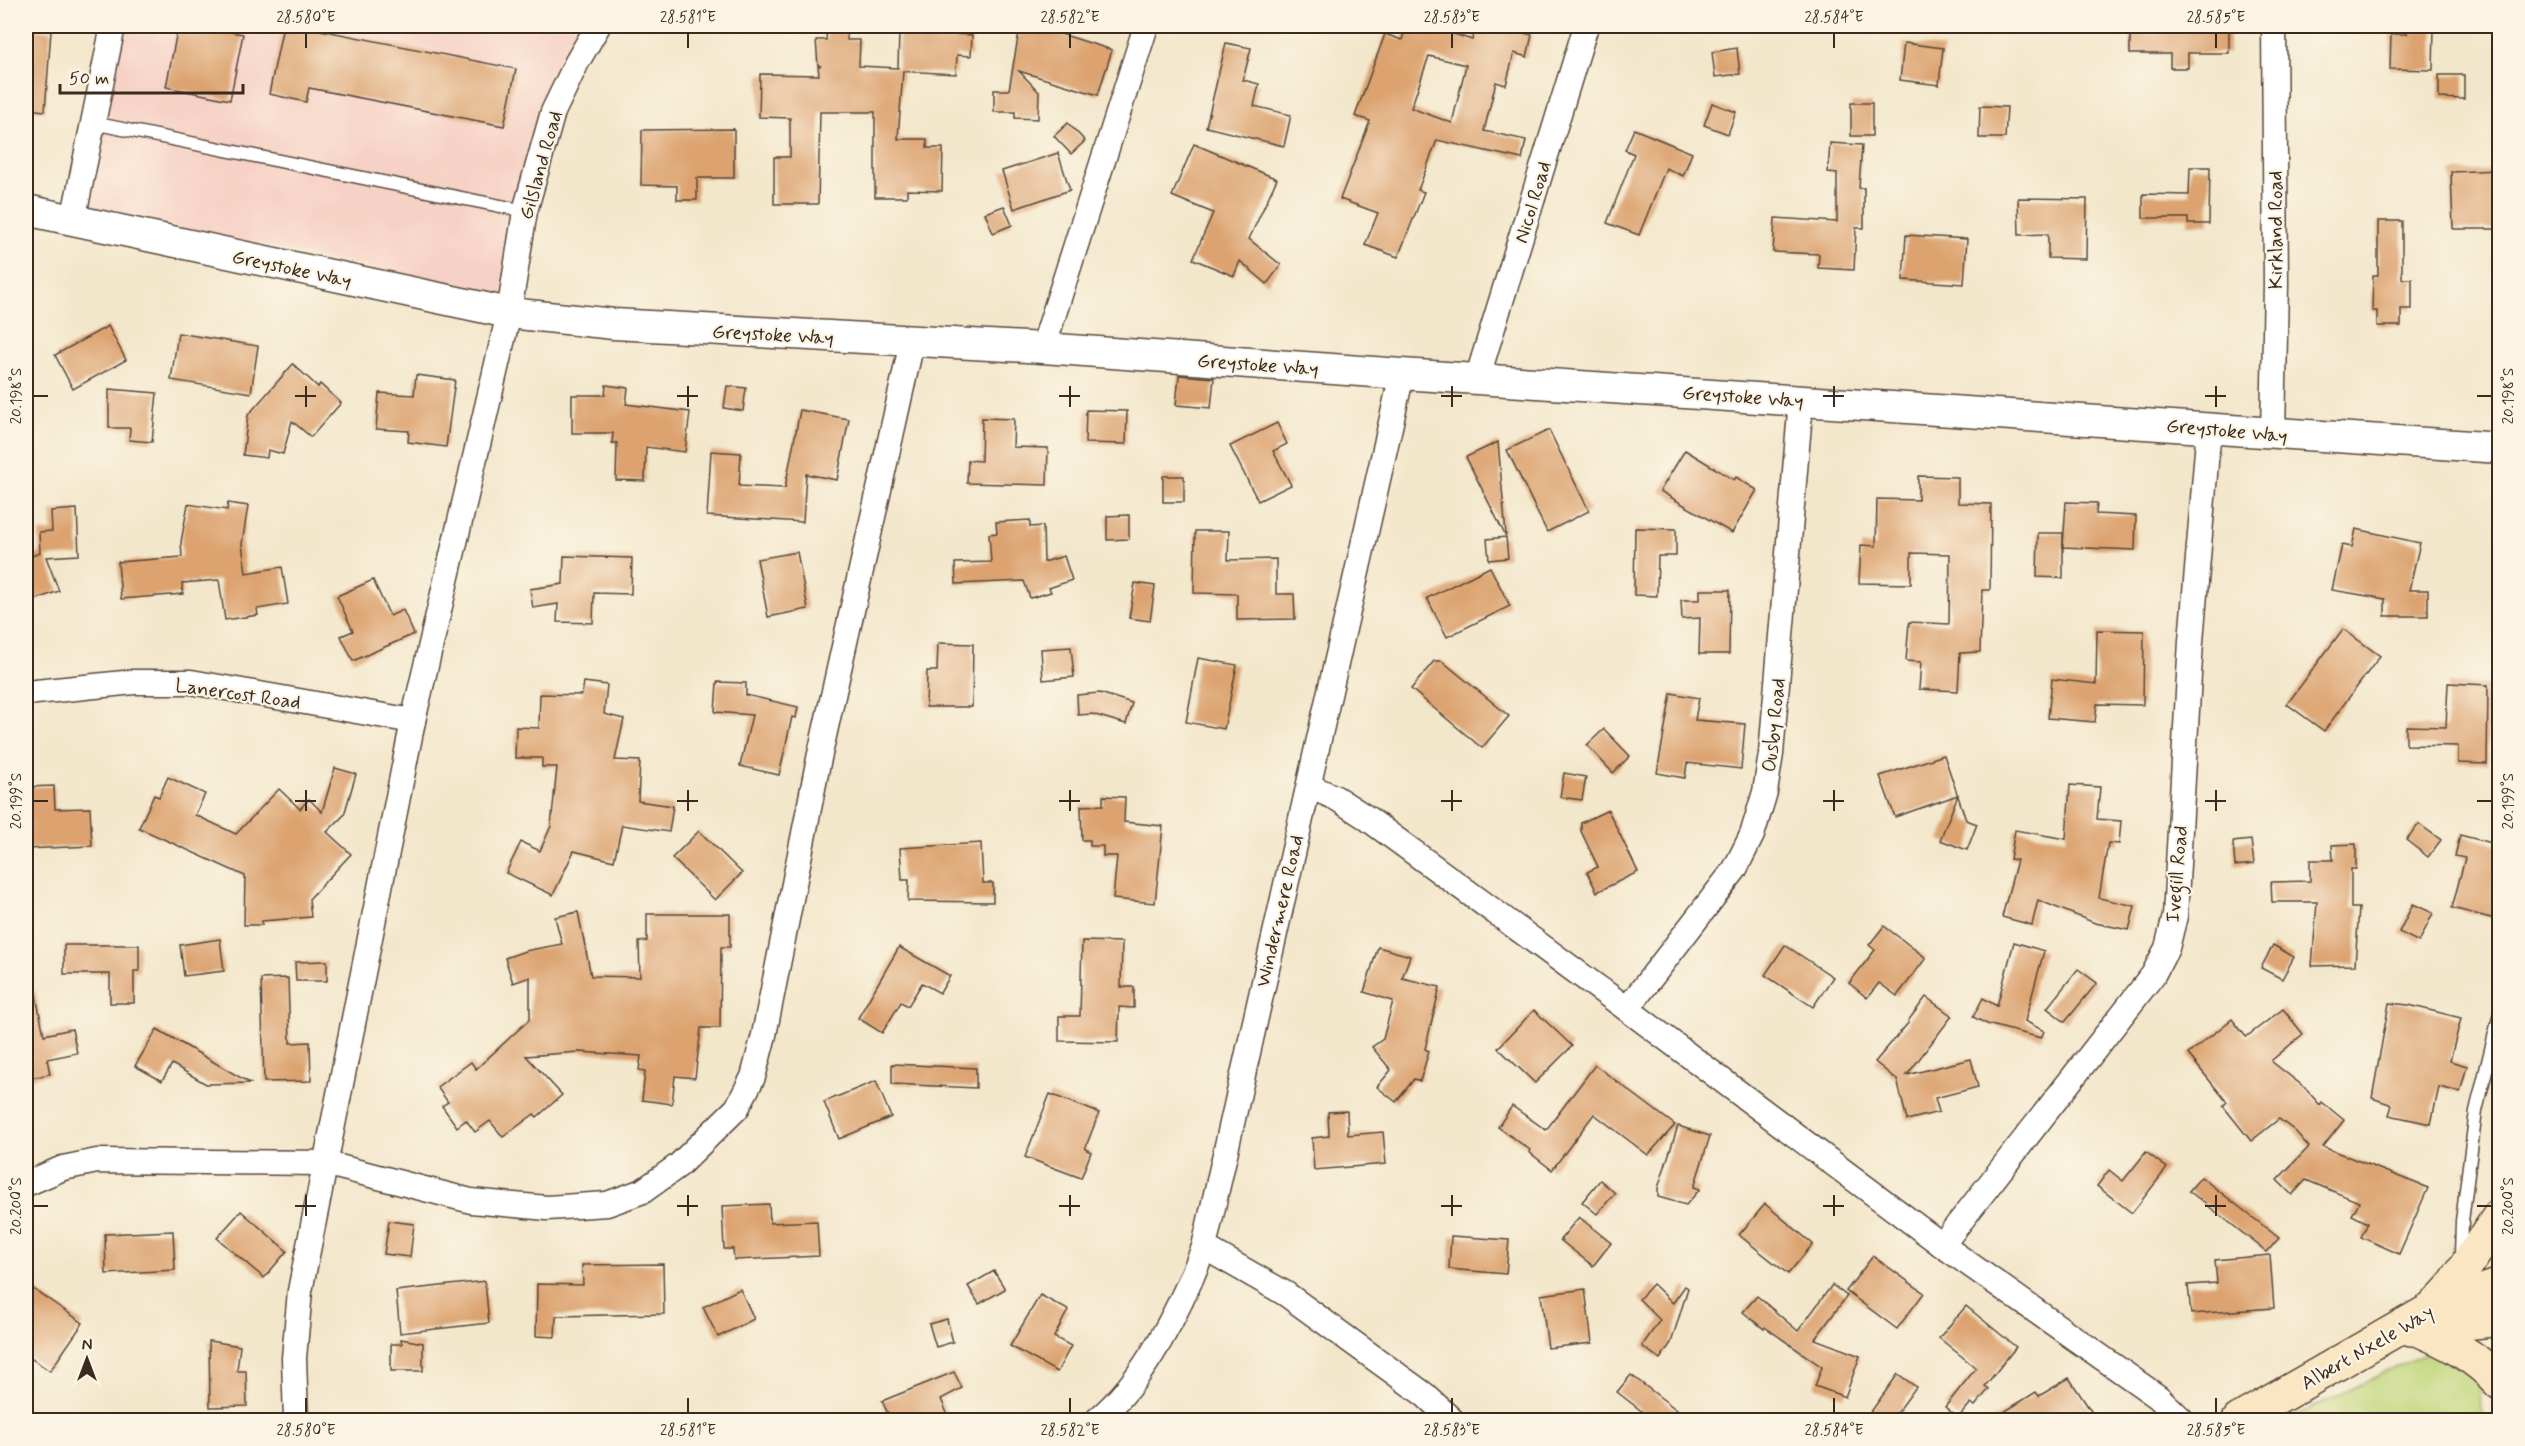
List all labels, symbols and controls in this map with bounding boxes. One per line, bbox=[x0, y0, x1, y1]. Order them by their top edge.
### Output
text: 28.580°E bbox=[276, 8, 336, 28]
text: 28.581°E bbox=[660, 8, 716, 28]
text: 28.582°E bbox=[1040, 8, 1100, 28]
text: 28.583°E bbox=[1424, 8, 1480, 28]
text: 28.584°E bbox=[1805, 8, 1864, 28]
text: 28.585°E bbox=[2187, 8, 2245, 28]
scale bar bbox=[60, 57, 243, 95]
text: 50 m bbox=[69, 67, 109, 91]
street label: Gilsland Road bbox=[513, 108, 570, 223]
street label: Nicol Road bbox=[1508, 158, 1559, 247]
street label: Kirkland Road bbox=[2263, 171, 2290, 289]
street label: Greystoke Way bbox=[229, 244, 354, 295]
street label: Greystoke Way bbox=[711, 319, 834, 352]
street label: Greystoke Way bbox=[1196, 348, 1320, 383]
text: 20.198°S bbox=[7, 368, 27, 424]
text: 20.198°S bbox=[2499, 368, 2519, 424]
street label: Greystoke Way bbox=[1681, 380, 1805, 415]
street label: Greystoke Way bbox=[2165, 413, 2289, 450]
street label: Lanercost Road bbox=[173, 672, 302, 717]
street label: Ousby Road bbox=[1756, 677, 1793, 774]
text: 20.199°S bbox=[7, 773, 27, 829]
text: 20.199°S bbox=[2499, 773, 2519, 829]
street label: Ivegill Road bbox=[2160, 825, 2197, 924]
street label: Windermere Road bbox=[1250, 833, 1311, 990]
text: 20.200°S bbox=[7, 1177, 27, 1235]
text: 20.200°S bbox=[2499, 1177, 2519, 1235]
street label: Albert Nxele Way bbox=[2296, 1299, 2439, 1397]
north arrow bbox=[57, 1329, 117, 1389]
text: N bbox=[82, 1335, 92, 1356]
text: 28.580°E bbox=[276, 1421, 336, 1441]
text: 28.581°E bbox=[660, 1421, 716, 1441]
text: 28.582°E bbox=[1040, 1421, 1100, 1441]
text: 28.583°E bbox=[1424, 1421, 1480, 1441]
text: 28.584°E bbox=[1805, 1421, 1864, 1441]
text: 28.585°E bbox=[2187, 1421, 2245, 1441]

